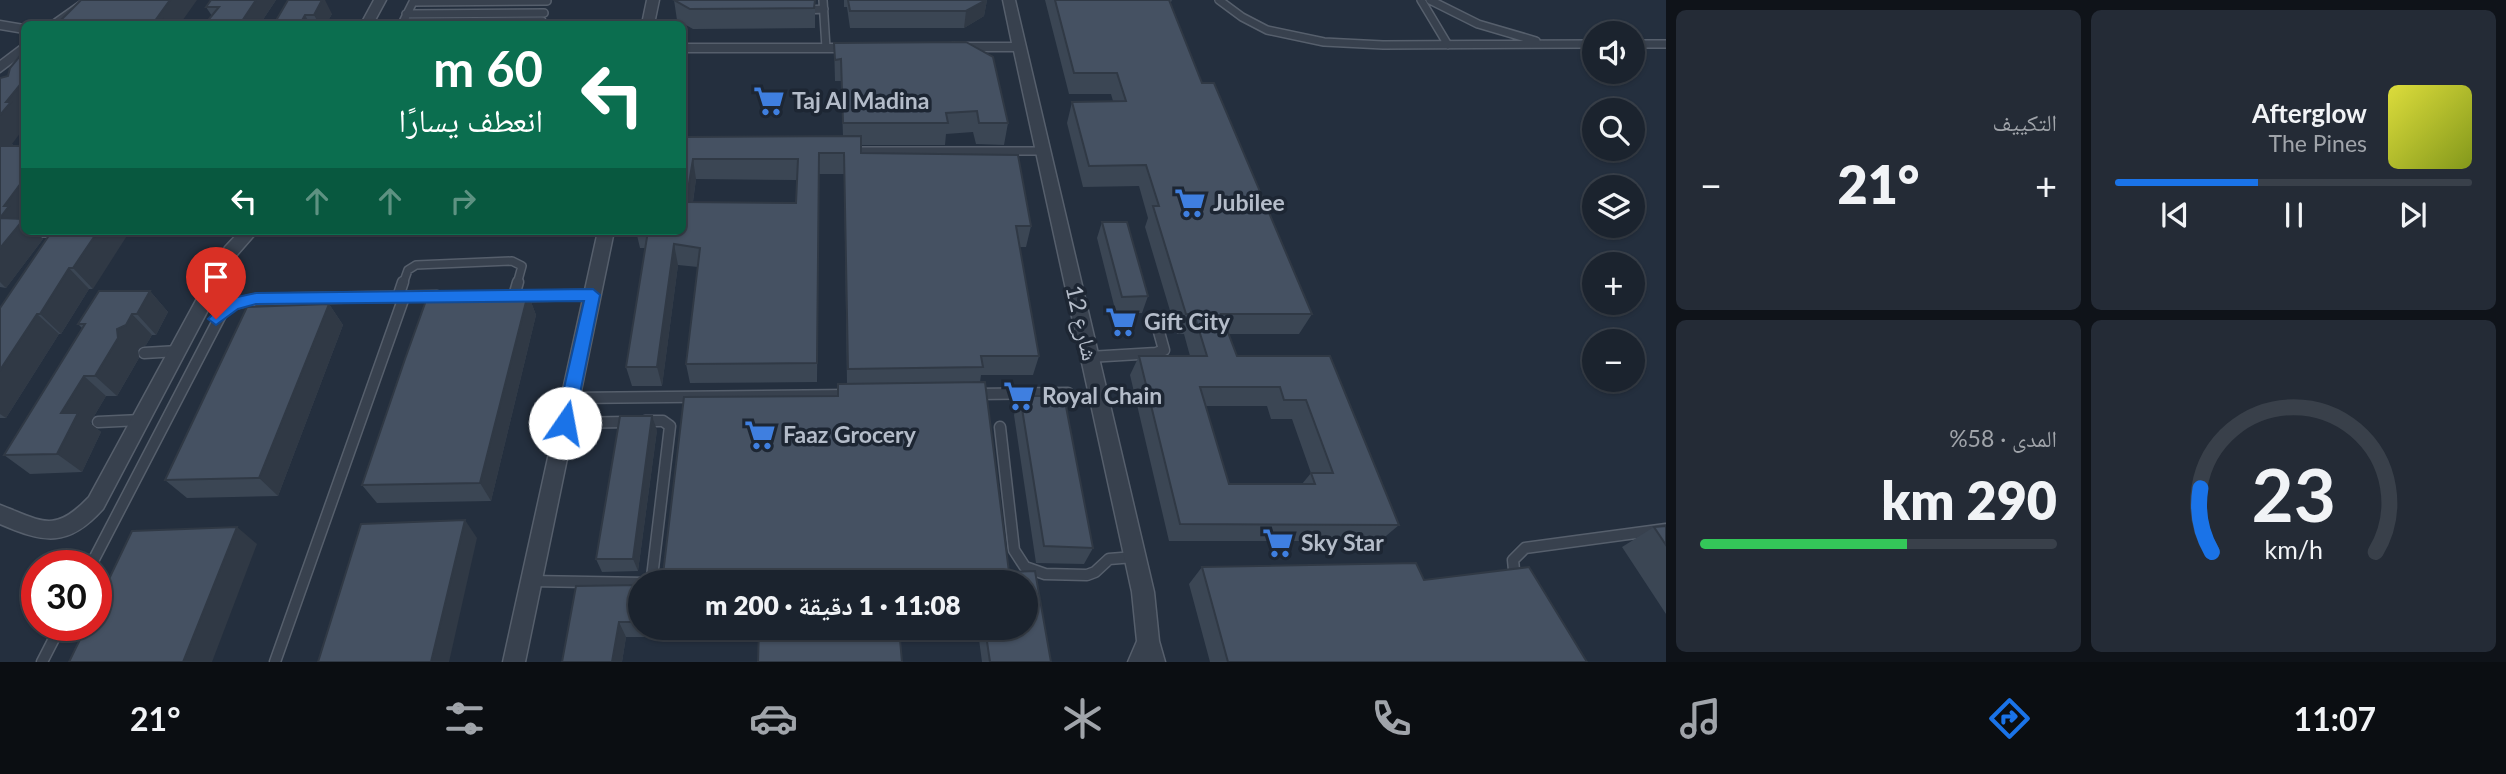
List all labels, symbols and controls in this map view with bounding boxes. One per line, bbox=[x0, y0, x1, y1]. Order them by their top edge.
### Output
map controls bbox=[1582, 21, 1645, 392]
button: sound bbox=[1582, 21, 1645, 84]
text: 60 m bbox=[433, 39, 543, 97]
icon: left bbox=[567, 49, 658, 140]
supermarket icon: Taj Al Madina bbox=[752, 84, 786, 118]
place label: Taj Al Madina bbox=[792, 86, 930, 114]
text: Afterglow bbox=[2252, 97, 2367, 129]
button: search bbox=[1582, 98, 1645, 161]
text: انعطف يسارًا bbox=[399, 100, 543, 139]
text: التكييف bbox=[1992, 108, 2057, 136]
text: The Pines bbox=[2269, 129, 2367, 157]
text: 21° bbox=[1838, 153, 1919, 215]
text: − bbox=[1700, 162, 1722, 208]
text: + bbox=[2035, 162, 2057, 208]
button: layers bbox=[1582, 175, 1645, 238]
icon: left bbox=[225, 182, 263, 220]
icon: ahead bbox=[298, 182, 336, 220]
icon: ahead bbox=[371, 182, 409, 220]
icon: right bbox=[444, 182, 482, 220]
supermarket icon: Jubilee bbox=[1173, 186, 1207, 220]
place label: Jubilee bbox=[1213, 188, 1285, 216]
icon: previous bbox=[2156, 196, 2194, 234]
icon: pause bbox=[2275, 196, 2313, 234]
icon: next bbox=[2394, 196, 2432, 234]
pin bbox=[186, 247, 246, 319]
button: + bbox=[1582, 252, 1645, 315]
icon: arrive bbox=[197, 258, 235, 296]
street label: شارع 12 bbox=[1059, 282, 1105, 364]
supermarket icon: Gift City bbox=[1104, 305, 1138, 339]
place label: Gift City bbox=[1144, 307, 1231, 335]
button: − bbox=[1582, 329, 1645, 392]
supermarket icon: Royal Chain bbox=[1002, 379, 1036, 413]
place label: Royal Chain bbox=[1042, 381, 1162, 409]
position arrow bbox=[528, 386, 602, 460]
supermarket icon: Faaz Grocery bbox=[743, 418, 777, 452]
place label: Faaz Grocery bbox=[783, 420, 917, 448]
text: المدى · 58% bbox=[1949, 424, 2057, 452]
text: 23 bbox=[2251, 450, 2336, 538]
text: 290 km bbox=[1881, 469, 2057, 531]
supermarket icon: Sky Star bbox=[1261, 526, 1295, 560]
place label: Sky Star bbox=[1301, 528, 1384, 556]
text: km/h bbox=[2264, 534, 2323, 564]
speed limit sign: 30 bbox=[21, 550, 112, 641]
text: 11:08 · 1 دقيقة · 200 m bbox=[705, 589, 961, 621]
icon: filters bbox=[440, 694, 489, 743]
icon: car bbox=[749, 694, 798, 743]
icon: climate bbox=[1058, 694, 1107, 743]
icon: phone bbox=[1367, 694, 1416, 743]
icon: music bbox=[1676, 694, 1725, 743]
icon: directions bbox=[1985, 694, 2034, 743]
text: 21° bbox=[130, 699, 180, 738]
text: 11:07 bbox=[2294, 699, 2376, 738]

